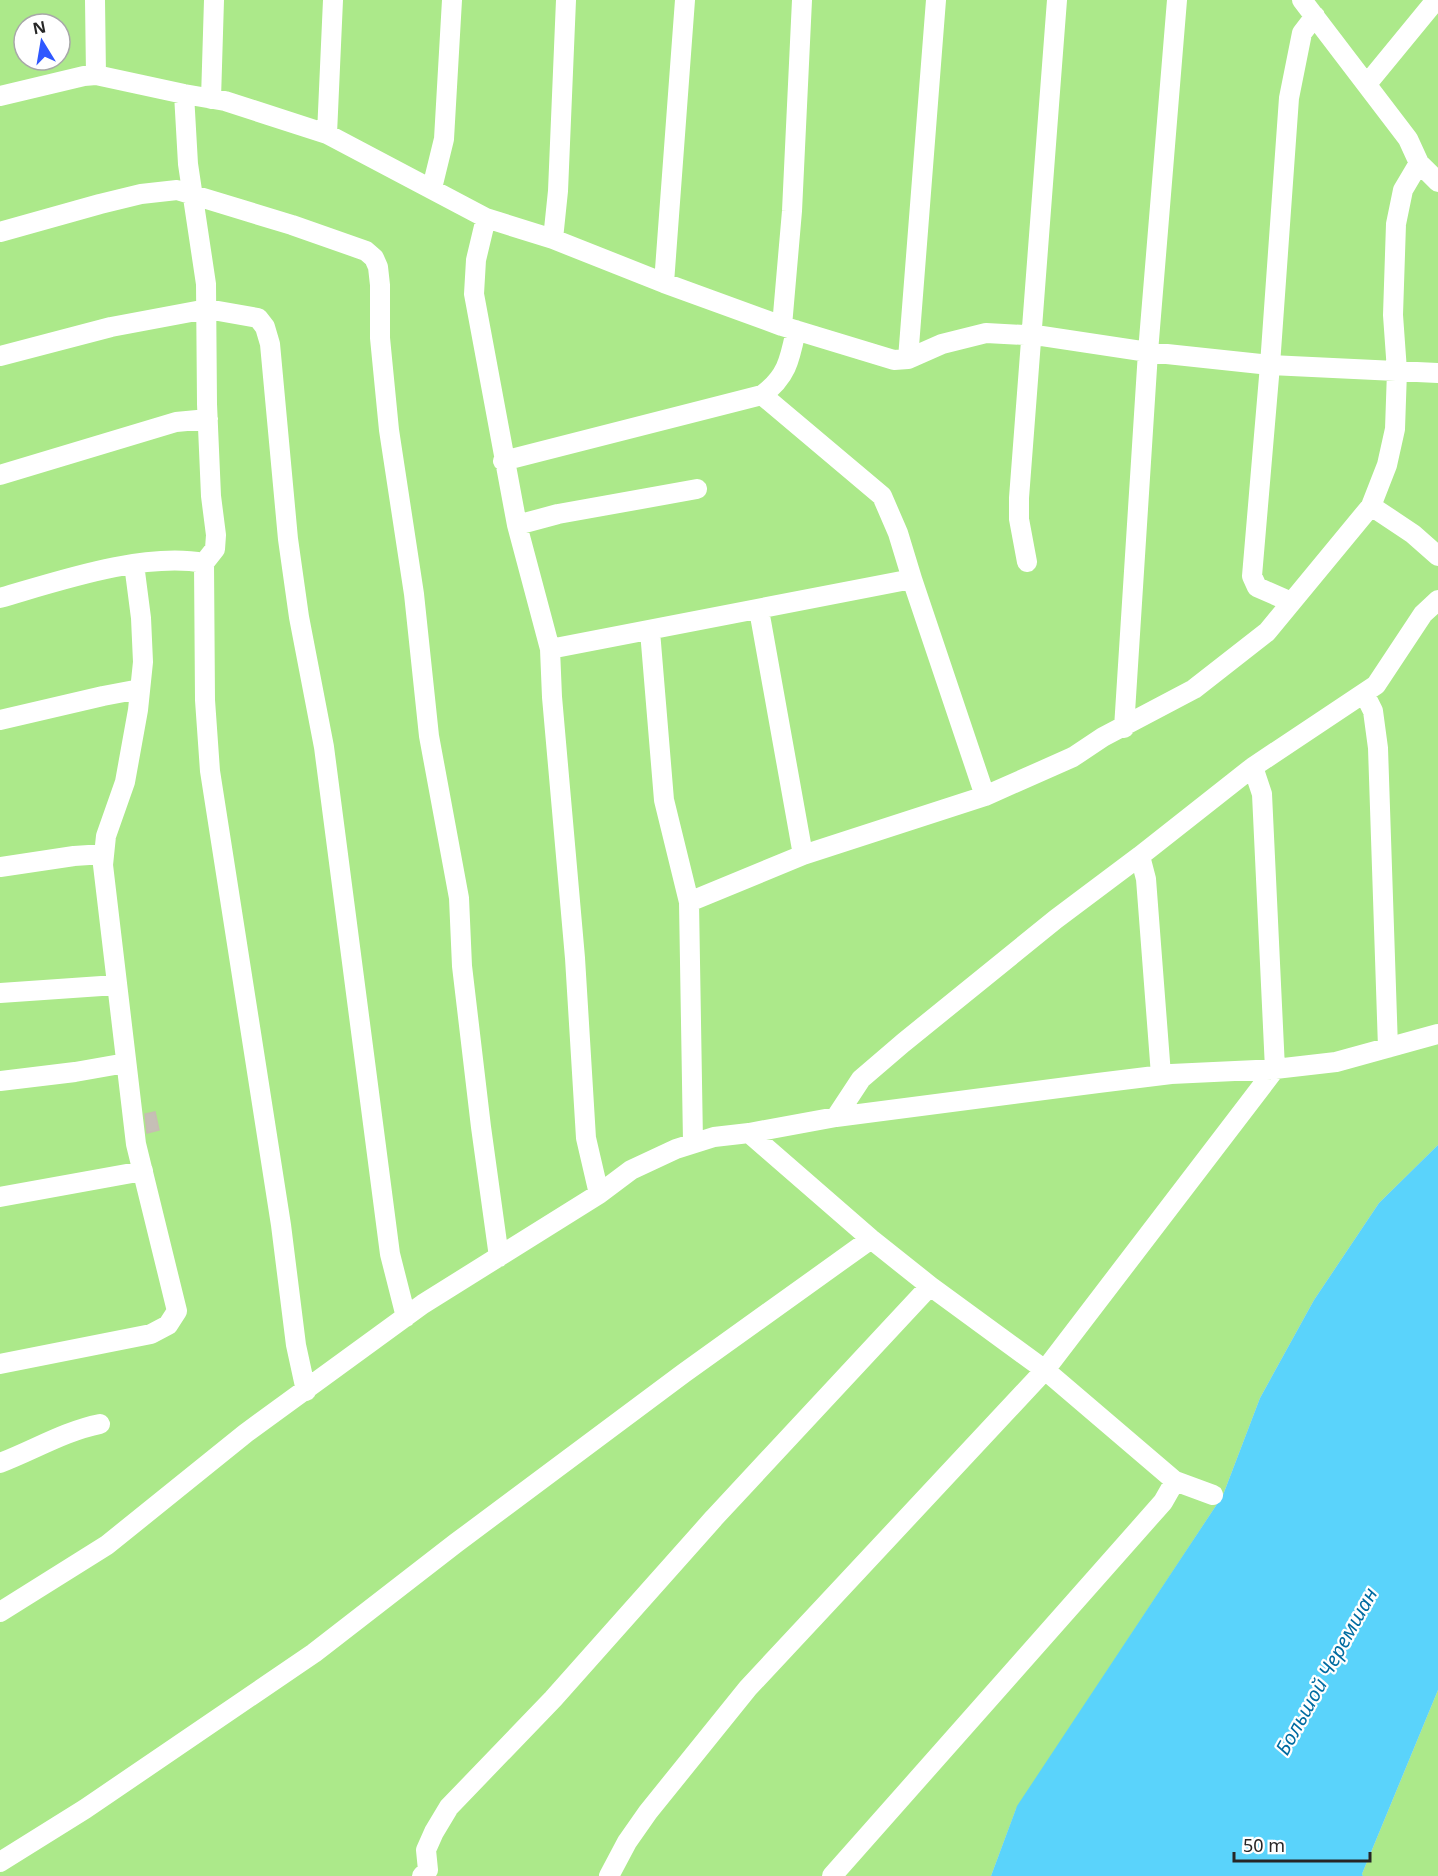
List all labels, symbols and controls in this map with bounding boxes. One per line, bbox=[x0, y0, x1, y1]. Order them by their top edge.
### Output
north arrow bbox=[12, 12, 72, 72]
text: N bbox=[31, 15, 48, 39]
water label: Большой Черемшан bbox=[1269, 1583, 1383, 1759]
scale bar bbox=[1234, 1825, 1370, 1863]
text: 50 m bbox=[1243, 1833, 1285, 1857]

